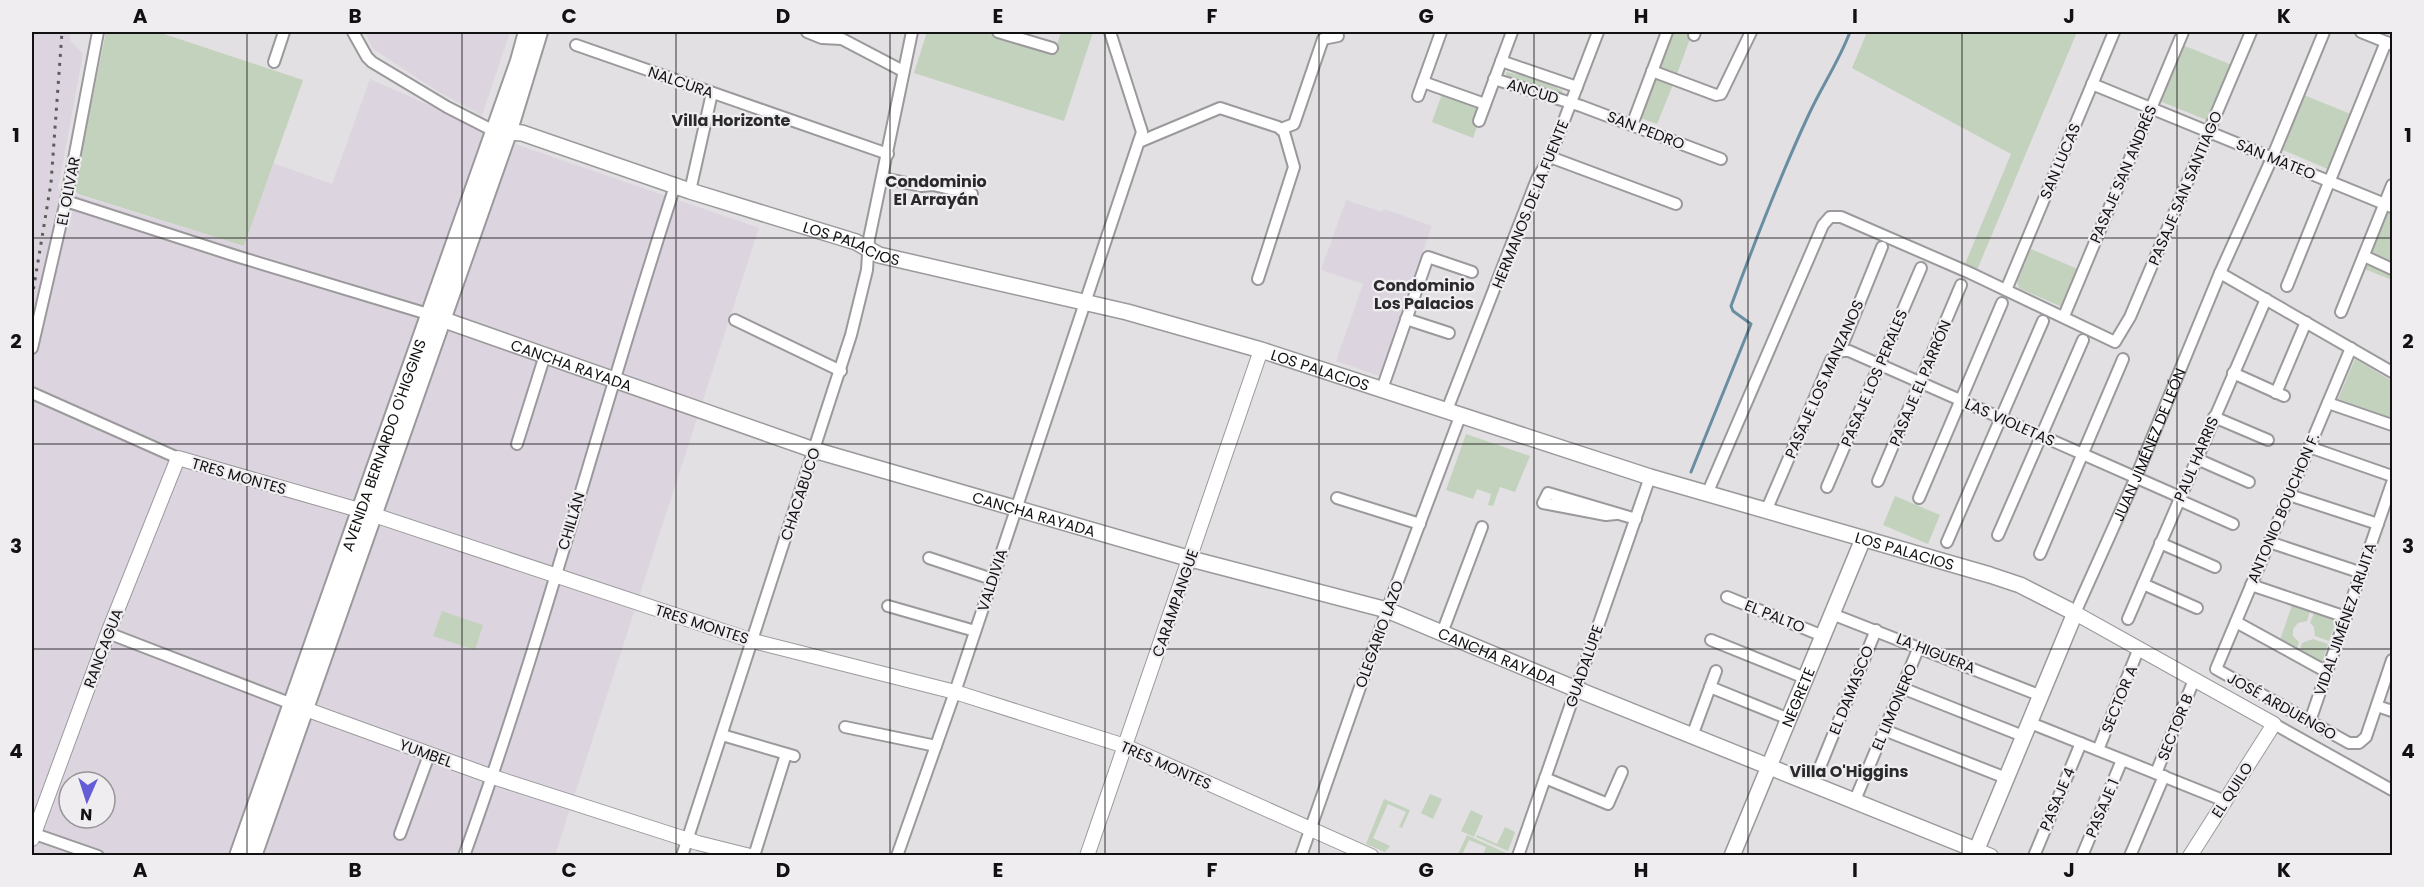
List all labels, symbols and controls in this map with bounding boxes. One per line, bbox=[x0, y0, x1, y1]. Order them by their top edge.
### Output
text: A bbox=[133, 2, 148, 30]
text: B bbox=[348, 2, 362, 30]
text: C bbox=[561, 2, 577, 30]
text: D bbox=[776, 2, 790, 30]
text: E bbox=[993, 2, 1003, 30]
text: F bbox=[1207, 2, 1218, 30]
text: G bbox=[1418, 2, 1434, 30]
text: H bbox=[1634, 2, 1648, 30]
text: I bbox=[1852, 2, 1858, 30]
text: J bbox=[2063, 2, 2075, 30]
text: K bbox=[2277, 2, 2291, 30]
street label: NALCURA bbox=[645, 61, 717, 103]
street label: ANCUD bbox=[1505, 73, 1561, 109]
street label: PASAJE SAN ANDRÉS bbox=[2084, 102, 2162, 246]
street label: SAN PEDRO bbox=[1604, 106, 1688, 154]
street label: PASAJE SAN SANTIAGO bbox=[2143, 107, 2227, 268]
district label: Villa Horizonte bbox=[672, 109, 791, 132]
street label: HERMANOS DE LA FUENTE bbox=[1487, 117, 1573, 291]
street label: SAN LUCAS bbox=[2035, 120, 2085, 202]
text: 1 bbox=[12, 121, 20, 149]
text: 1 bbox=[2404, 121, 2412, 149]
street label: SAN MATEO bbox=[2233, 134, 2319, 185]
street label: EL OLIVAR bbox=[51, 155, 85, 227]
district label: Condominio El Arrayán bbox=[885, 170, 987, 211]
street label: LOS PALACIOS bbox=[801, 216, 902, 270]
district label: Condominio Los Palacios bbox=[1373, 274, 1475, 315]
street label: PASAJE LOS MANZANOS bbox=[1780, 296, 1868, 462]
street label: PASAJE LOS PERALES bbox=[1836, 306, 1912, 450]
street label: PASAJE EL PARRÓN bbox=[1884, 317, 1956, 449]
text: 2 bbox=[10, 327, 22, 355]
text: 2 bbox=[2402, 327, 2414, 355]
street label: CANCHA RAYADA bbox=[508, 334, 635, 396]
street label: AVENIDA BERNARDO O'HIGGINS bbox=[336, 336, 431, 554]
street label: LOS PALACIOS bbox=[1268, 343, 1372, 395]
street label: JUAN JIMÉNEZ DE LEÓN bbox=[2107, 365, 2190, 524]
street label: LAS VIOLETAS bbox=[1962, 393, 2058, 451]
street label: PAUL HARRIS bbox=[2169, 413, 2223, 505]
street label: ANTONIO BOUCHON F. bbox=[2242, 430, 2324, 586]
street label: CHACABUCO bbox=[775, 445, 825, 543]
street label: TRES MONTES bbox=[189, 452, 289, 500]
street label: CANCHA RAYADA bbox=[970, 486, 1098, 541]
street label: CHILLÁN bbox=[552, 490, 590, 552]
street label: LOS PALACIOS bbox=[1853, 526, 1957, 575]
text: 3 bbox=[10, 532, 22, 560]
text: 3 bbox=[2402, 532, 2414, 560]
street label: VIDAL JIMÉNEZ ARIJITA bbox=[2309, 540, 2381, 698]
street label: VALDIVIA bbox=[972, 546, 1012, 614]
street label: CARAMPANGUE bbox=[1147, 546, 1203, 660]
street label: OLEGARIO LAZO bbox=[1350, 577, 1408, 691]
street label: EL PALTO bbox=[1742, 594, 1808, 638]
street label: TRES MONTES bbox=[652, 599, 752, 649]
street label: RANCAGUA bbox=[78, 605, 128, 691]
street label: CANCHA RAYADA bbox=[1435, 622, 1560, 691]
street label: GUADALUPE bbox=[1560, 622, 1608, 710]
street label: LA HIGUERA bbox=[1893, 628, 1979, 678]
street label: EL DAMASCO bbox=[1824, 642, 1878, 738]
street label: EL LIMONERO bbox=[1866, 660, 1922, 754]
street label: SECTOR A bbox=[2096, 662, 2142, 736]
street label: NEGRETE bbox=[1776, 664, 1819, 730]
street label: JOSÉ ARDUENGO bbox=[2224, 667, 2341, 745]
street label: SECTOR B bbox=[2152, 690, 2198, 764]
street label: YUMBEL bbox=[396, 734, 456, 772]
street label: TRES MONTES bbox=[1117, 736, 1215, 794]
text: 4 bbox=[9, 737, 23, 765]
text: 4 bbox=[2401, 737, 2415, 765]
street label: EL QUILO bbox=[2206, 758, 2258, 822]
district label: Villa O'Higgins bbox=[1790, 760, 1908, 783]
street label: PASAJE 4 bbox=[2034, 764, 2080, 834]
north arrow bbox=[57, 770, 117, 830]
street label: PASAJE 1 bbox=[2080, 775, 2124, 841]
text: N bbox=[80, 803, 93, 826]
text: A bbox=[133, 856, 148, 884]
text: B bbox=[348, 856, 362, 884]
text: C bbox=[561, 856, 577, 884]
text: D bbox=[776, 856, 790, 884]
text: E bbox=[993, 856, 1003, 884]
text: F bbox=[1207, 856, 1218, 884]
text: G bbox=[1418, 856, 1434, 884]
text: H bbox=[1634, 856, 1648, 884]
text: I bbox=[1852, 856, 1858, 884]
text: J bbox=[2063, 856, 2075, 884]
text: K bbox=[2277, 856, 2291, 884]

